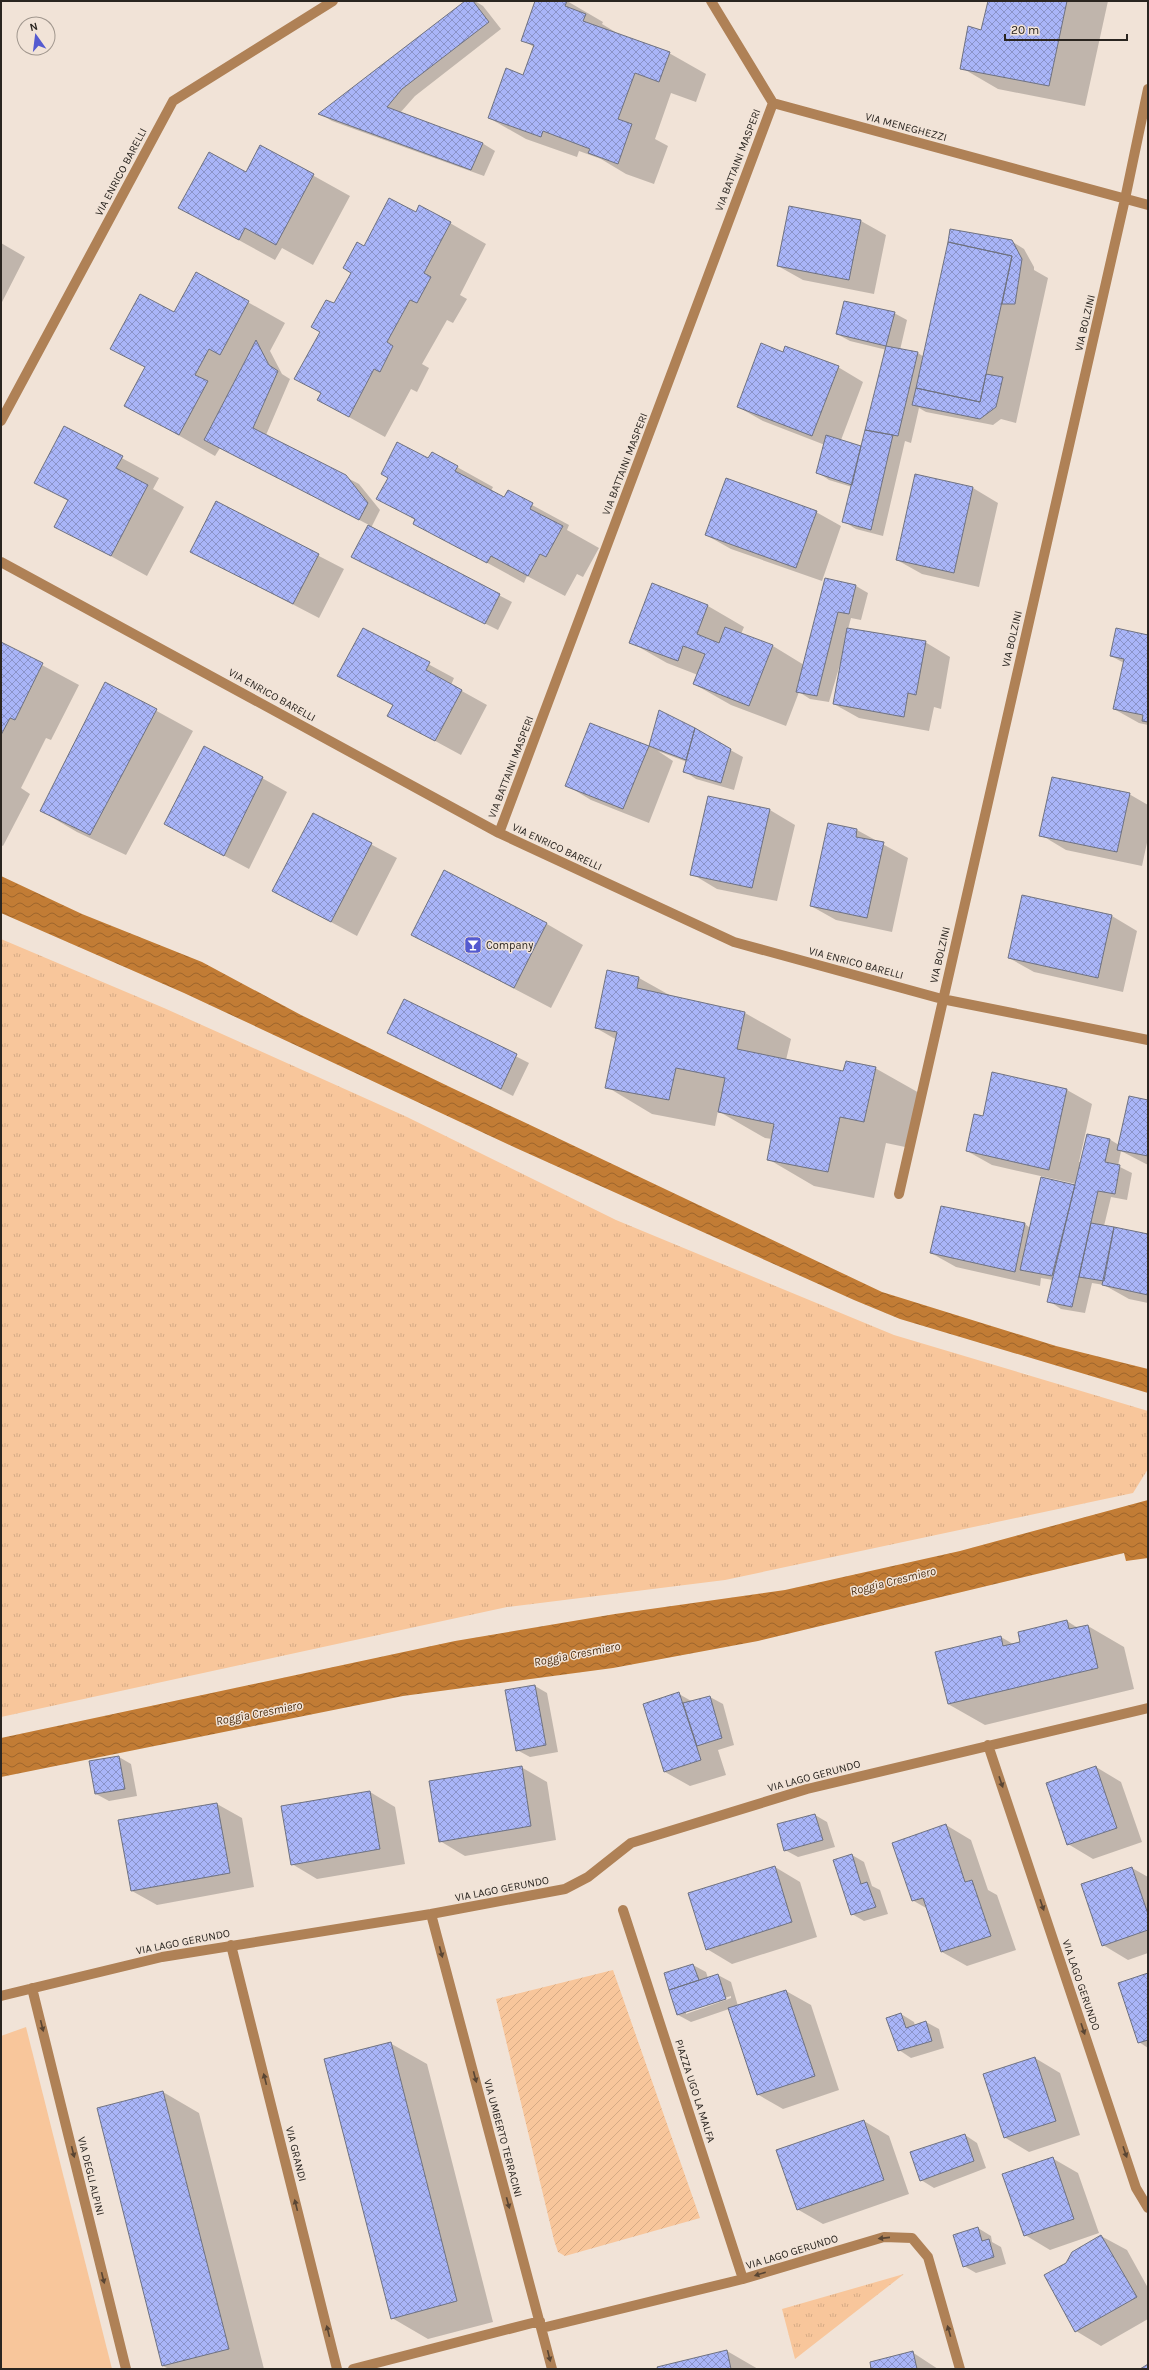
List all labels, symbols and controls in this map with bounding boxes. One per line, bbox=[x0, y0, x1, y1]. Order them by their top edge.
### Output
north arrow bbox=[16, 16, 56, 56]
scale bar bbox=[1005, 16, 1127, 42]
text: N bbox=[28, 20, 39, 34]
text: 20 m bbox=[1011, 23, 1039, 37]
street label: VIA BATTAINI MASPERI bbox=[712, 107, 764, 213]
street label: VIA MENEGHEZZI bbox=[864, 110, 948, 144]
street label: VIA ENRICO BARELLI bbox=[92, 126, 150, 218]
street label: VIA BOLZINI bbox=[1072, 294, 1098, 352]
street label: VIA BATTAINI MASPERI bbox=[599, 411, 651, 517]
street label: VIA BOLZINI bbox=[999, 610, 1025, 668]
street label: VIA ENRICO BARELLI bbox=[226, 666, 318, 724]
street label: VIA BATTAINI MASPERI bbox=[485, 714, 537, 820]
street label: VIA ENRICO BARELLI bbox=[510, 820, 604, 874]
street label: VIA BOLZINI bbox=[927, 926, 953, 984]
bar icon: Company bbox=[463, 935, 483, 955]
place label: Company bbox=[486, 939, 533, 952]
street label: VIA ENRICO BARELLI bbox=[807, 944, 905, 982]
water label: Roggia Cresmiero bbox=[849, 1564, 937, 1598]
water label: Roggia Cresmiero bbox=[533, 1639, 621, 1669]
water label: Roggia Cresmiero bbox=[215, 1698, 303, 1728]
street label: VIA LAGO GERUNDO bbox=[766, 1757, 862, 1795]
one-way arrow bbox=[998, 1777, 1004, 1789]
street label: VIA LAGO GERUNDO bbox=[454, 1874, 550, 1904]
one-way arrow bbox=[1039, 1900, 1045, 1912]
street label: VIA LAGO GERUNDO bbox=[135, 1927, 231, 1957]
street label: VIA LAGO GERUNDO bbox=[1059, 1938, 1103, 2032]
one-way arrow bbox=[438, 1946, 444, 1958]
one-way arrow bbox=[39, 2019, 45, 2032]
one-way arrow bbox=[1080, 2023, 1086, 2035]
street label: PIAZZA UGO LA MALFA bbox=[672, 2038, 718, 2145]
one-way arrow bbox=[472, 2071, 478, 2084]
one-way arrow bbox=[261, 2073, 267, 2085]
street label: VIA UMBERTO TERRACINI bbox=[481, 2078, 525, 2198]
street label: VIA GRANDI bbox=[283, 2125, 309, 2183]
street label: VIA DEGLI ALPINI bbox=[75, 2135, 107, 2217]
one-way arrow bbox=[70, 2146, 76, 2158]
one-way arrow bbox=[1122, 2146, 1128, 2158]
one-way arrow bbox=[505, 2197, 511, 2209]
one-way arrow bbox=[293, 2199, 299, 2211]
street label: VIA LAGO GERUNDO bbox=[744, 2232, 840, 2272]
one-way arrow bbox=[878, 2235, 890, 2241]
one-way arrow bbox=[753, 2271, 765, 2277]
one-way arrow bbox=[101, 2272, 107, 2284]
one-way arrow bbox=[325, 2325, 331, 2337]
one-way arrow bbox=[946, 2325, 952, 2337]
one-way arrow bbox=[546, 2350, 552, 2362]

